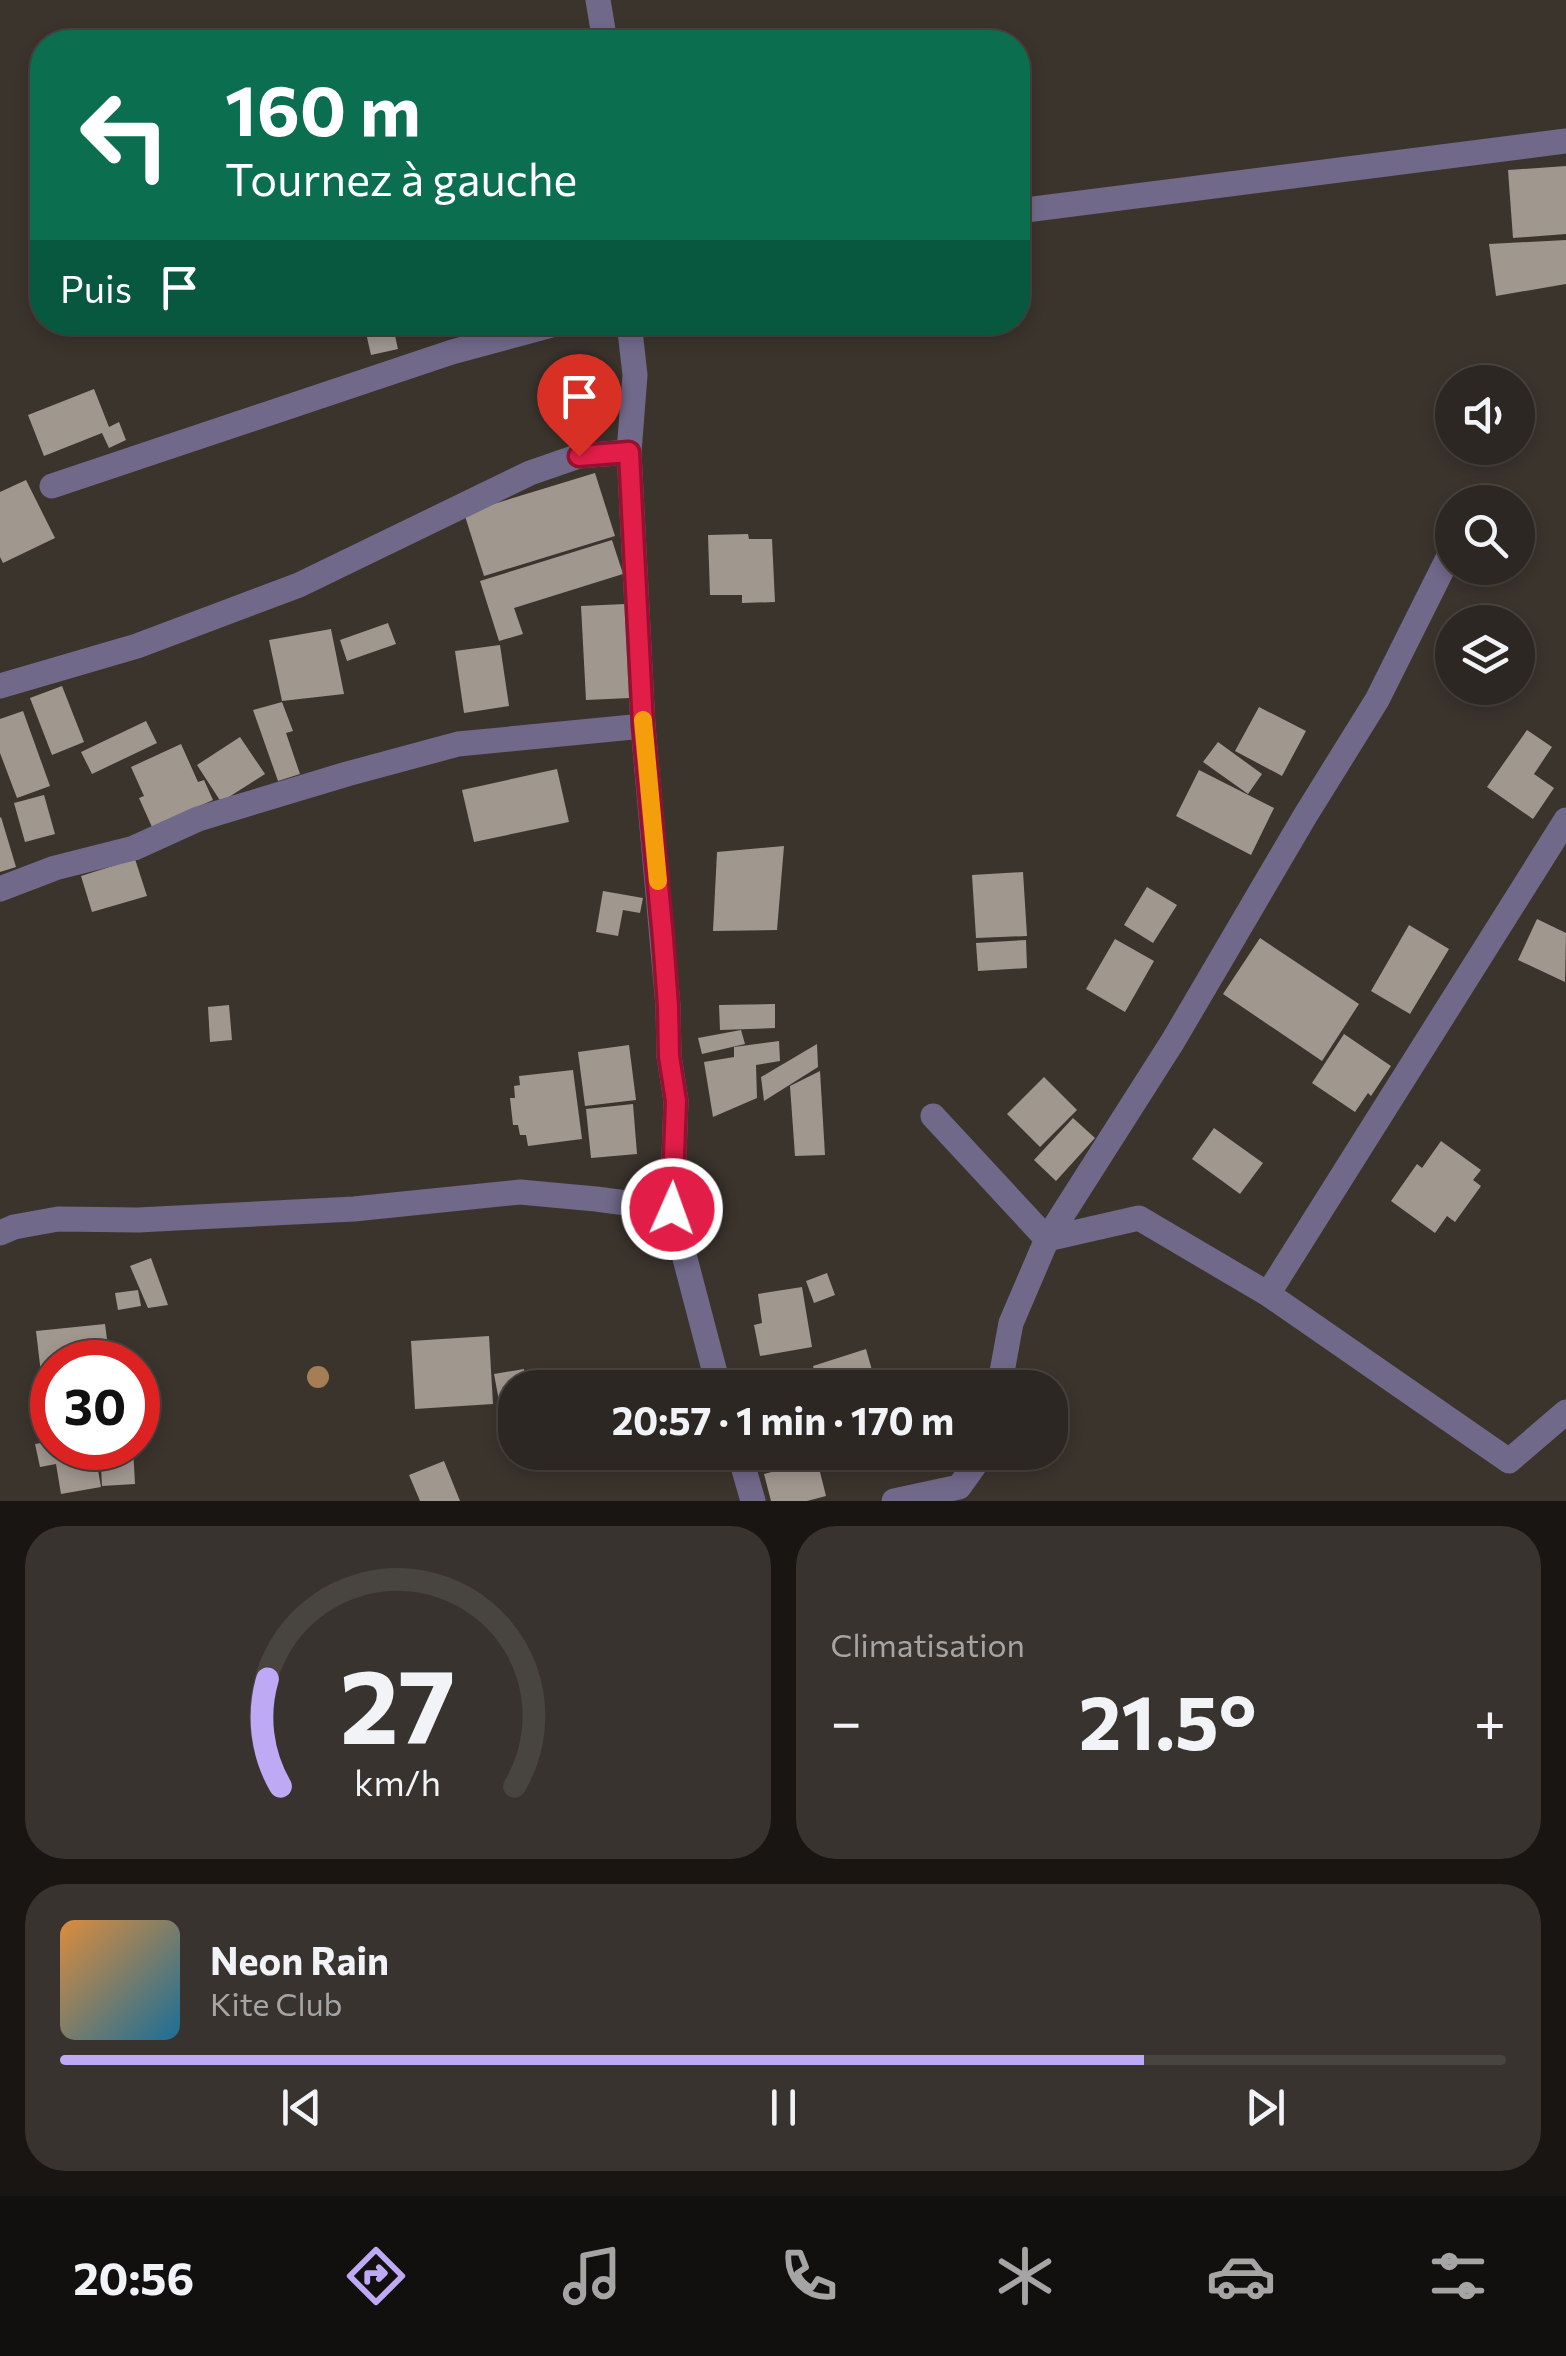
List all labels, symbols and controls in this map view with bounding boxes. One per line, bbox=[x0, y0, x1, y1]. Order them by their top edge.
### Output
text: 160 m bbox=[225, 65, 421, 150]
icon: left bbox=[60, 70, 190, 200]
text: Tournez à gauche bbox=[225, 150, 577, 205]
icon: arrive bbox=[152, 260, 207, 315]
text: Puis bbox=[60, 264, 132, 311]
pin bbox=[537, 354, 622, 457]
map controls bbox=[1435, 365, 1535, 705]
button: sound bbox=[1435, 365, 1535, 465]
icon: arrive bbox=[552, 369, 607, 424]
button: search bbox=[1435, 485, 1535, 585]
button: layers bbox=[1435, 605, 1535, 705]
position arrow bbox=[620, 1157, 724, 1261]
speed limit sign: 30 bbox=[30, 1340, 160, 1470]
text: 20:57 · 1 min · 170 m bbox=[612, 1396, 954, 1443]
text: Climatisation bbox=[831, 1624, 1025, 1664]
text: 27 bbox=[340, 1638, 456, 1765]
text: 21.5° bbox=[1079, 1674, 1257, 1765]
text: − bbox=[831, 1686, 862, 1753]
text: + bbox=[1474, 1686, 1506, 1753]
text: km/h bbox=[354, 1760, 441, 1803]
text: Neon Rain bbox=[210, 1936, 389, 1983]
text: Kite Club bbox=[210, 1983, 342, 2023]
icon: previous bbox=[274, 2080, 329, 2135]
icon: pause bbox=[756, 2080, 811, 2135]
icon: next bbox=[1238, 2080, 1293, 2135]
icon: directions bbox=[341, 2241, 411, 2311]
icon: music bbox=[557, 2241, 627, 2311]
icon: phone bbox=[774, 2241, 844, 2311]
icon: climate bbox=[990, 2241, 1060, 2311]
icon: car bbox=[1206, 2241, 1276, 2311]
icon: filters bbox=[1423, 2241, 1493, 2311]
text: 20:56 bbox=[73, 2249, 194, 2304]

